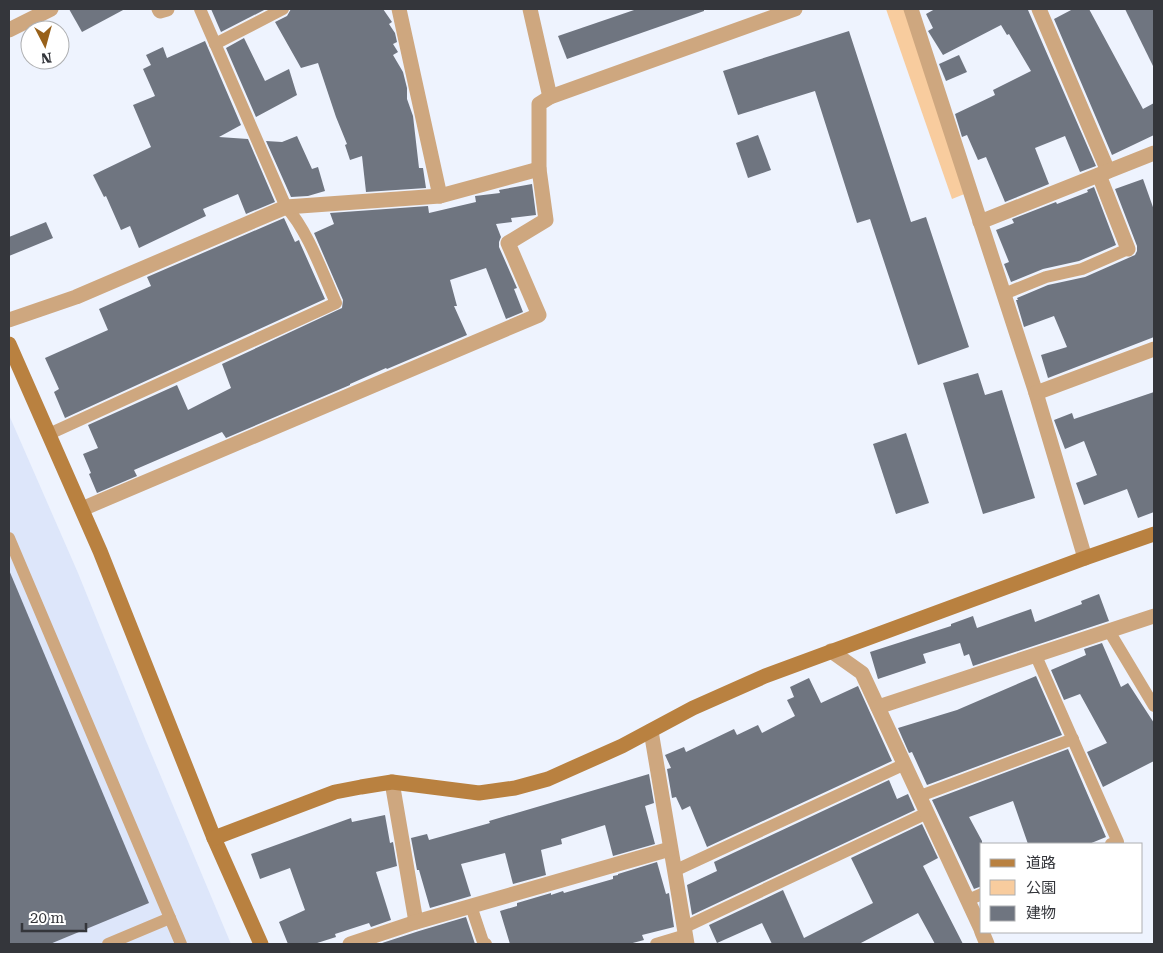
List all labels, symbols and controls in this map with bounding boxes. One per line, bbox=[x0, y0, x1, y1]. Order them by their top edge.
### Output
north arrow bbox=[20, 20, 70, 70]
text: N bbox=[40, 49, 53, 66]
legend bbox=[980, 843, 1143, 933]
text: 道路 bbox=[1026, 854, 1056, 872]
text: 公園 bbox=[1026, 879, 1056, 897]
scale bar bbox=[22, 900, 86, 932]
text: 建物 bbox=[1026, 904, 1056, 922]
text: 20 m bbox=[30, 909, 65, 927]

